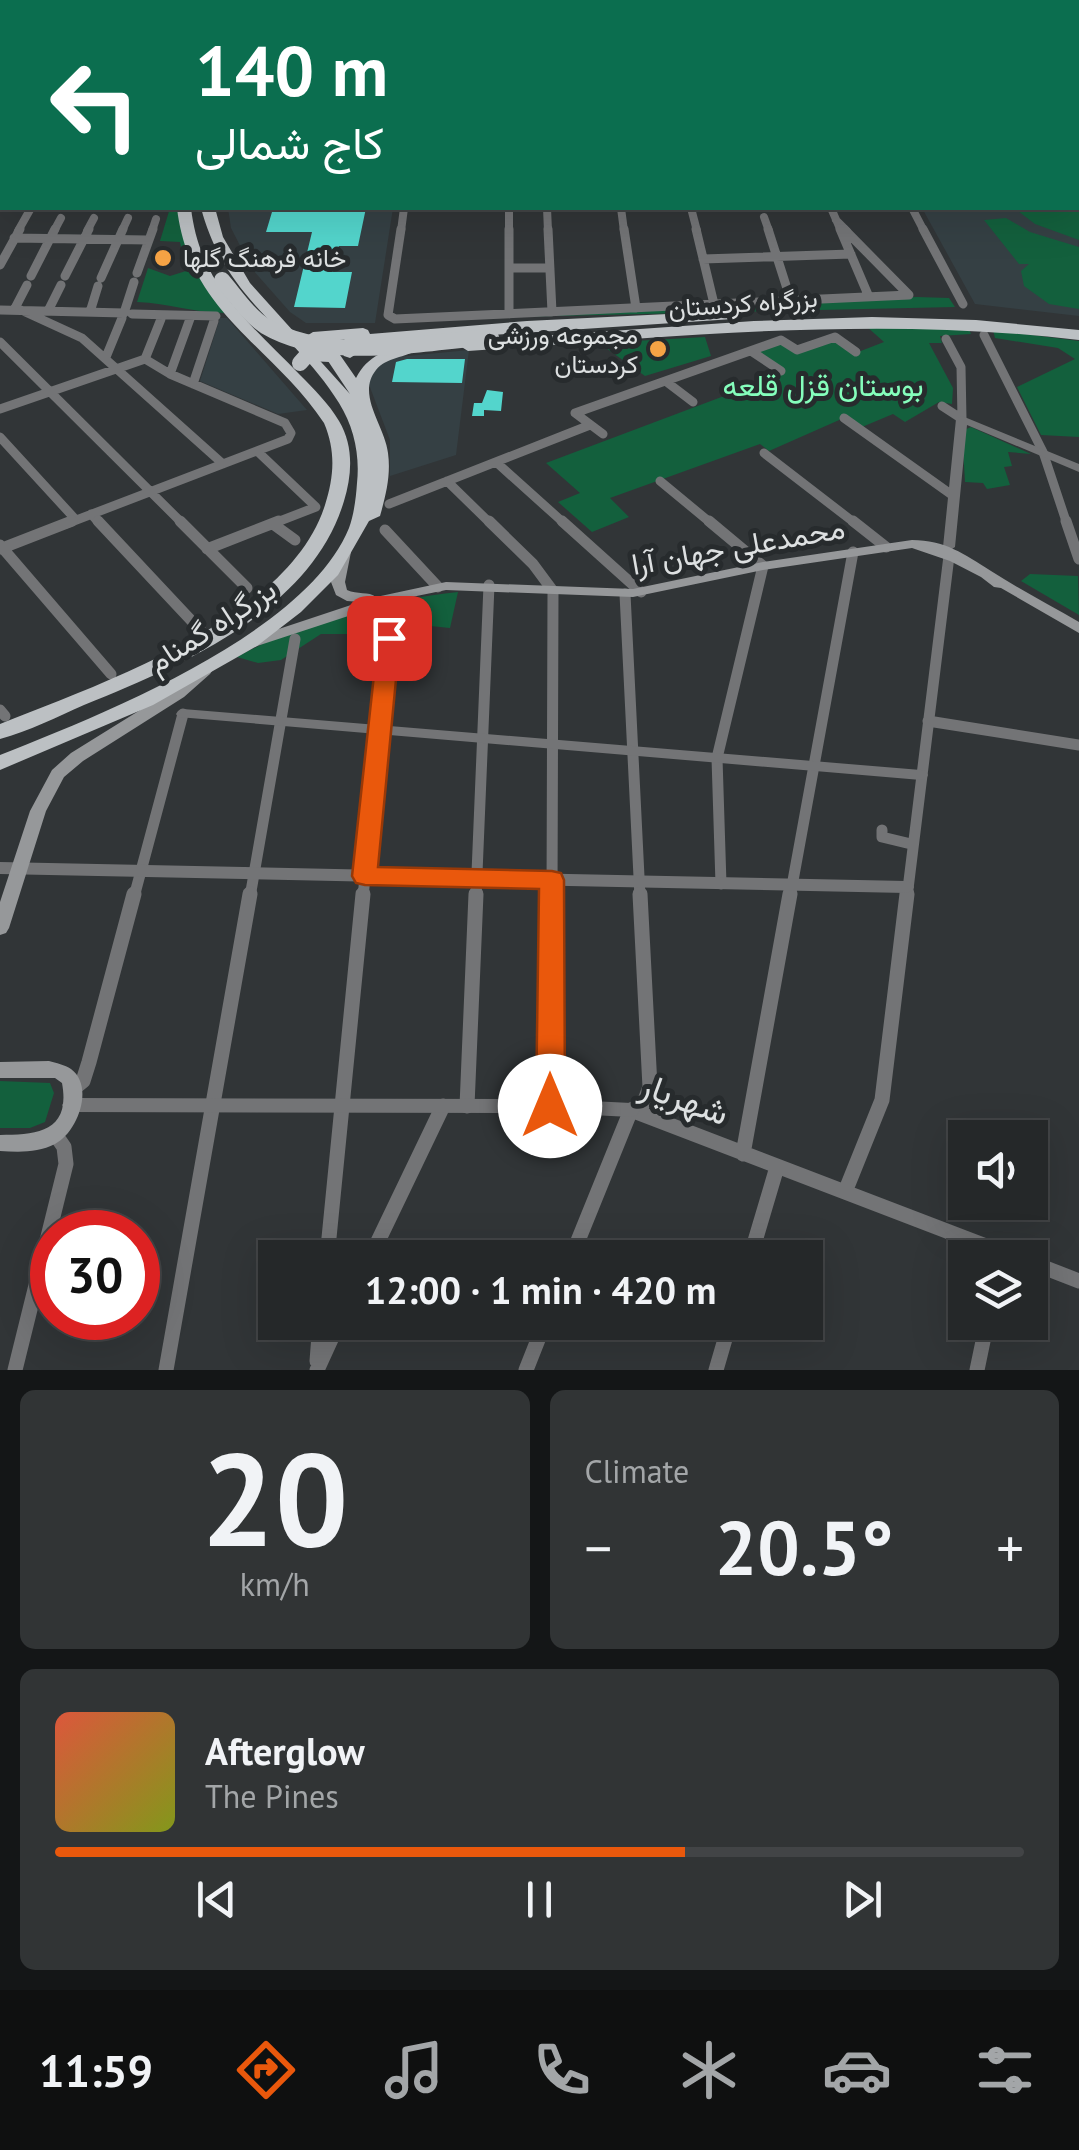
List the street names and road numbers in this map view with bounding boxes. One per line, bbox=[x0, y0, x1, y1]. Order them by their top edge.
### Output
street label: بزرگراه کردستان bbox=[667, 282, 819, 324]
street label: محمدعلی جهان آرا bbox=[628, 507, 848, 583]
street label: بزرگراه گمنام bbox=[139, 569, 283, 682]
street label: شهریار bbox=[634, 1061, 735, 1135]

